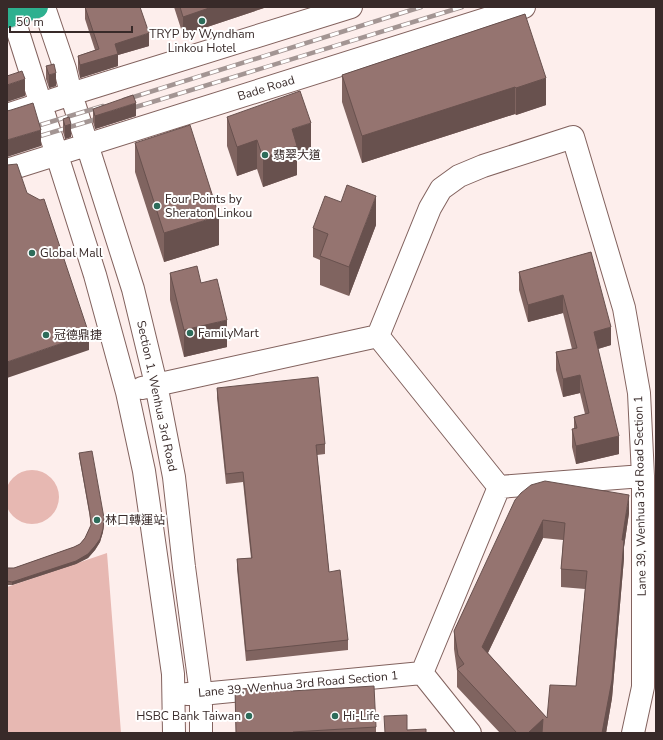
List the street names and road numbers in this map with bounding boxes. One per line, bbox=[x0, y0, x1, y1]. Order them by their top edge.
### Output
street label: Bade Road bbox=[236, 72, 296, 104]
street label: Section 1, Wenhua 3rd Road bbox=[133, 319, 181, 473]
street label: Lane 39, Wenhua 3rd Road Section 1 bbox=[630, 396, 650, 596]
street label: Lane 39, Wenhua 3rd Road Section 1 bbox=[197, 667, 399, 701]

